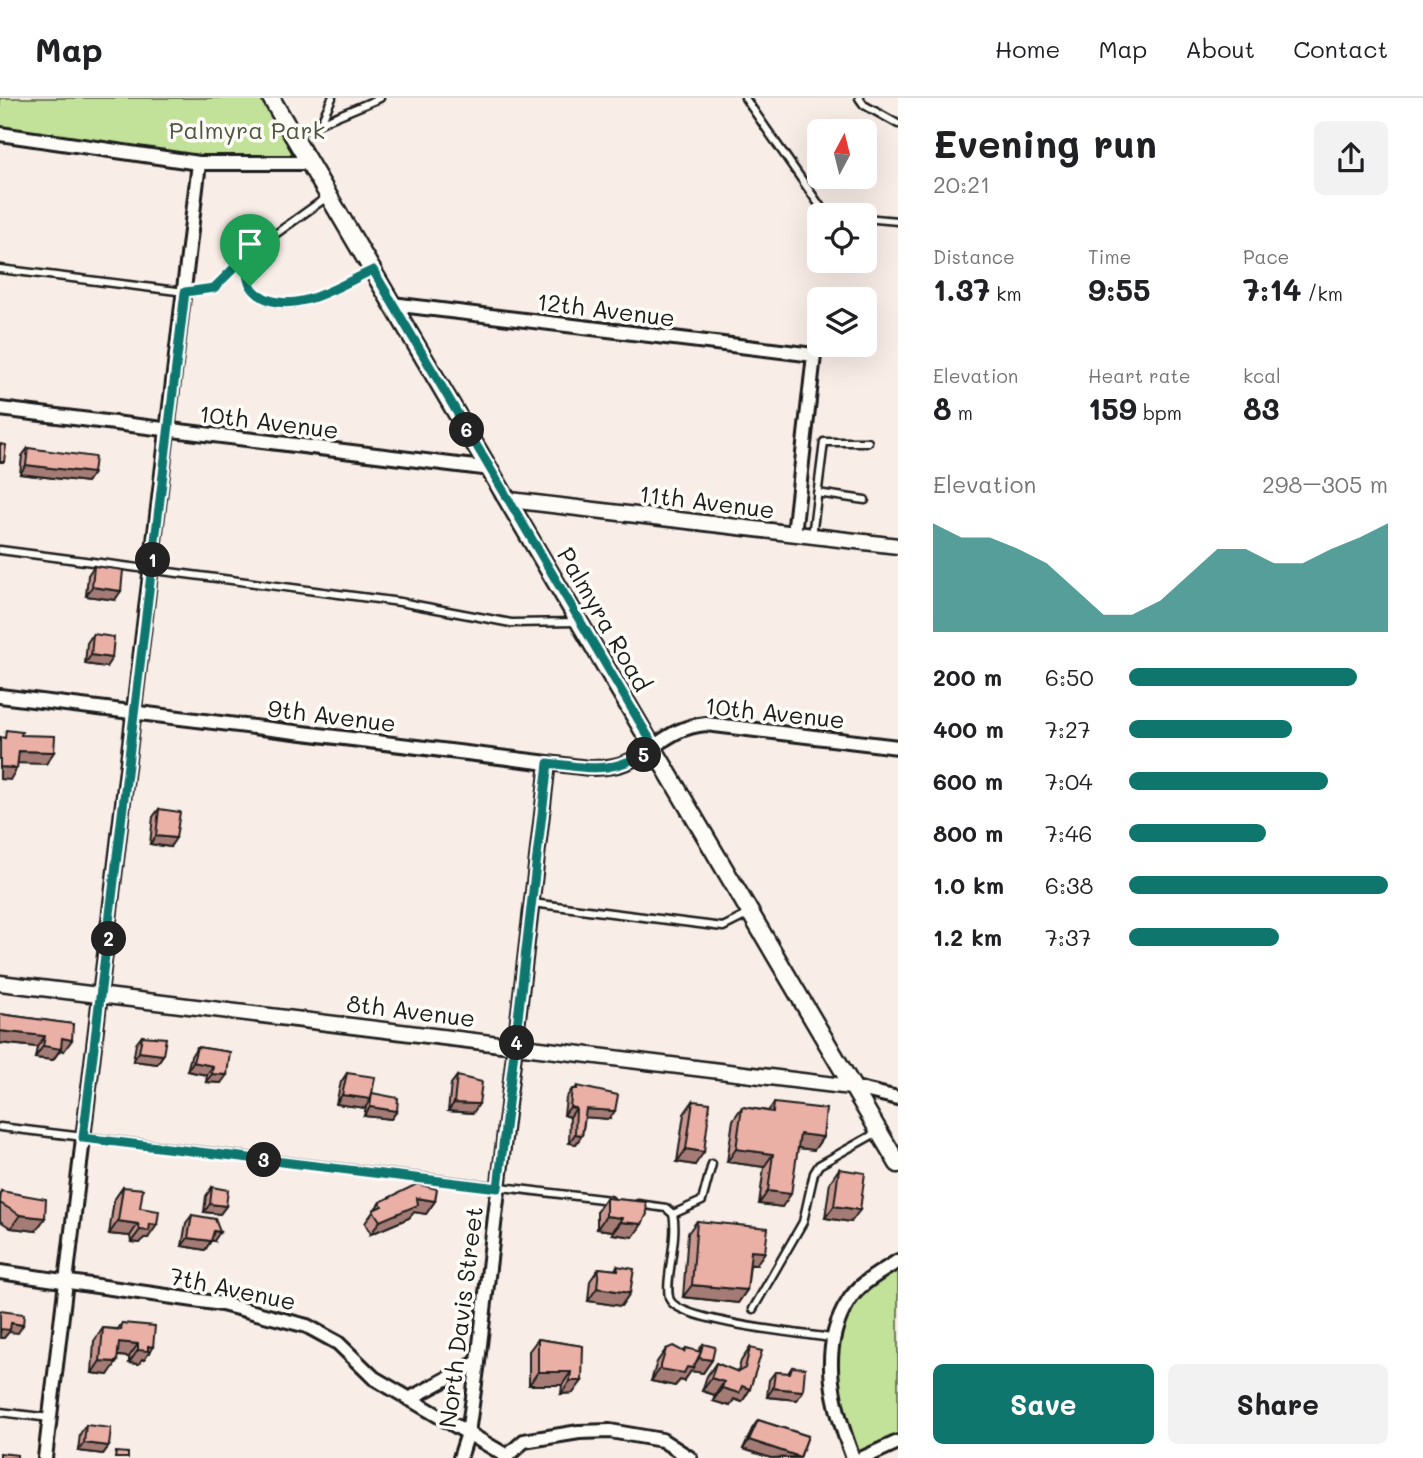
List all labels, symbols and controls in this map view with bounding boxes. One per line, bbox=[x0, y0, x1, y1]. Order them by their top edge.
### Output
text: Map bbox=[35, 27, 103, 70]
text: Home bbox=[995, 33, 1060, 64]
text: Map bbox=[1098, 33, 1147, 64]
text: About bbox=[1185, 33, 1255, 64]
text: Contact bbox=[1293, 33, 1388, 64]
park label: Palmyra Park bbox=[169, 114, 325, 145]
text: Evening run bbox=[933, 118, 1157, 168]
north arrow bbox=[807, 119, 877, 189]
map controls bbox=[807, 119, 877, 357]
button: share bbox=[1314, 121, 1388, 195]
text: 20:21 bbox=[933, 169, 990, 199]
button: locate bbox=[807, 203, 877, 273]
pin bbox=[220, 214, 280, 286]
icon: arrive bbox=[231, 225, 269, 263]
text: Distance bbox=[933, 244, 1015, 269]
text: Time bbox=[1088, 244, 1131, 269]
text: Pace bbox=[1243, 244, 1289, 269]
text: 1.37 bbox=[933, 269, 990, 309]
text: 9:55 bbox=[1088, 269, 1151, 309]
text: 7:14 bbox=[1243, 269, 1302, 309]
text: km bbox=[990, 281, 1022, 306]
text: /km bbox=[1302, 281, 1343, 306]
street label: 12th Avenue bbox=[535, 285, 677, 333]
button: layers bbox=[807, 287, 877, 357]
text: Elevation bbox=[933, 363, 1018, 388]
text: Heart rate bbox=[1088, 363, 1191, 388]
text: kcal bbox=[1243, 363, 1281, 388]
text: 8 bbox=[933, 388, 952, 428]
text: 159 bbox=[1088, 388, 1137, 428]
text: 83 bbox=[1243, 388, 1280, 428]
street label: 10th Avenue bbox=[197, 397, 341, 445]
text: m bbox=[952, 400, 973, 425]
text: bpm bbox=[1137, 400, 1182, 425]
pin: 6 bbox=[449, 412, 484, 448]
text: 6 bbox=[461, 417, 472, 442]
text: Elevation bbox=[933, 469, 1036, 499]
text: 298–305 m bbox=[1262, 469, 1388, 499]
street label: 11th Avenue bbox=[637, 477, 777, 525]
street label: Palmyra Road bbox=[551, 541, 659, 697]
pin: 1 bbox=[136, 542, 170, 578]
text: 1 bbox=[148, 547, 157, 572]
text: 200 m bbox=[933, 662, 1002, 692]
text: 6:50 bbox=[1045, 662, 1094, 692]
street label: 10th Avenue bbox=[704, 689, 846, 735]
street label: 9th Avenue bbox=[266, 692, 398, 738]
text: 400 m bbox=[933, 714, 1004, 744]
text: 7:27 bbox=[1045, 714, 1091, 744]
pin: 5 bbox=[626, 738, 662, 772]
text: 5 bbox=[638, 742, 649, 767]
text: 600 m bbox=[933, 766, 1003, 796]
text: 7:04 bbox=[1045, 766, 1093, 796]
text: 800 m bbox=[933, 818, 1003, 848]
text: 7:46 bbox=[1045, 818, 1092, 848]
text: 1.0 km bbox=[933, 870, 1004, 900]
text: 6:38 bbox=[1045, 870, 1093, 900]
pin: 2 bbox=[92, 922, 126, 956]
text: 1.2 km bbox=[933, 922, 1002, 952]
text: 7:37 bbox=[1045, 922, 1091, 952]
text: 2 bbox=[103, 926, 114, 951]
street label: 8th Avenue bbox=[345, 987, 477, 1033]
pin: 4 bbox=[500, 1026, 534, 1060]
text: 4 bbox=[510, 1030, 523, 1055]
pin: 3 bbox=[246, 1142, 282, 1178]
text: 3 bbox=[258, 1147, 269, 1172]
street label: North Davis Street bbox=[431, 1204, 489, 1430]
street label: 7th Avenue bbox=[167, 1260, 299, 1316]
button: Save bbox=[933, 1364, 1154, 1444]
button: Share bbox=[1168, 1364, 1388, 1444]

